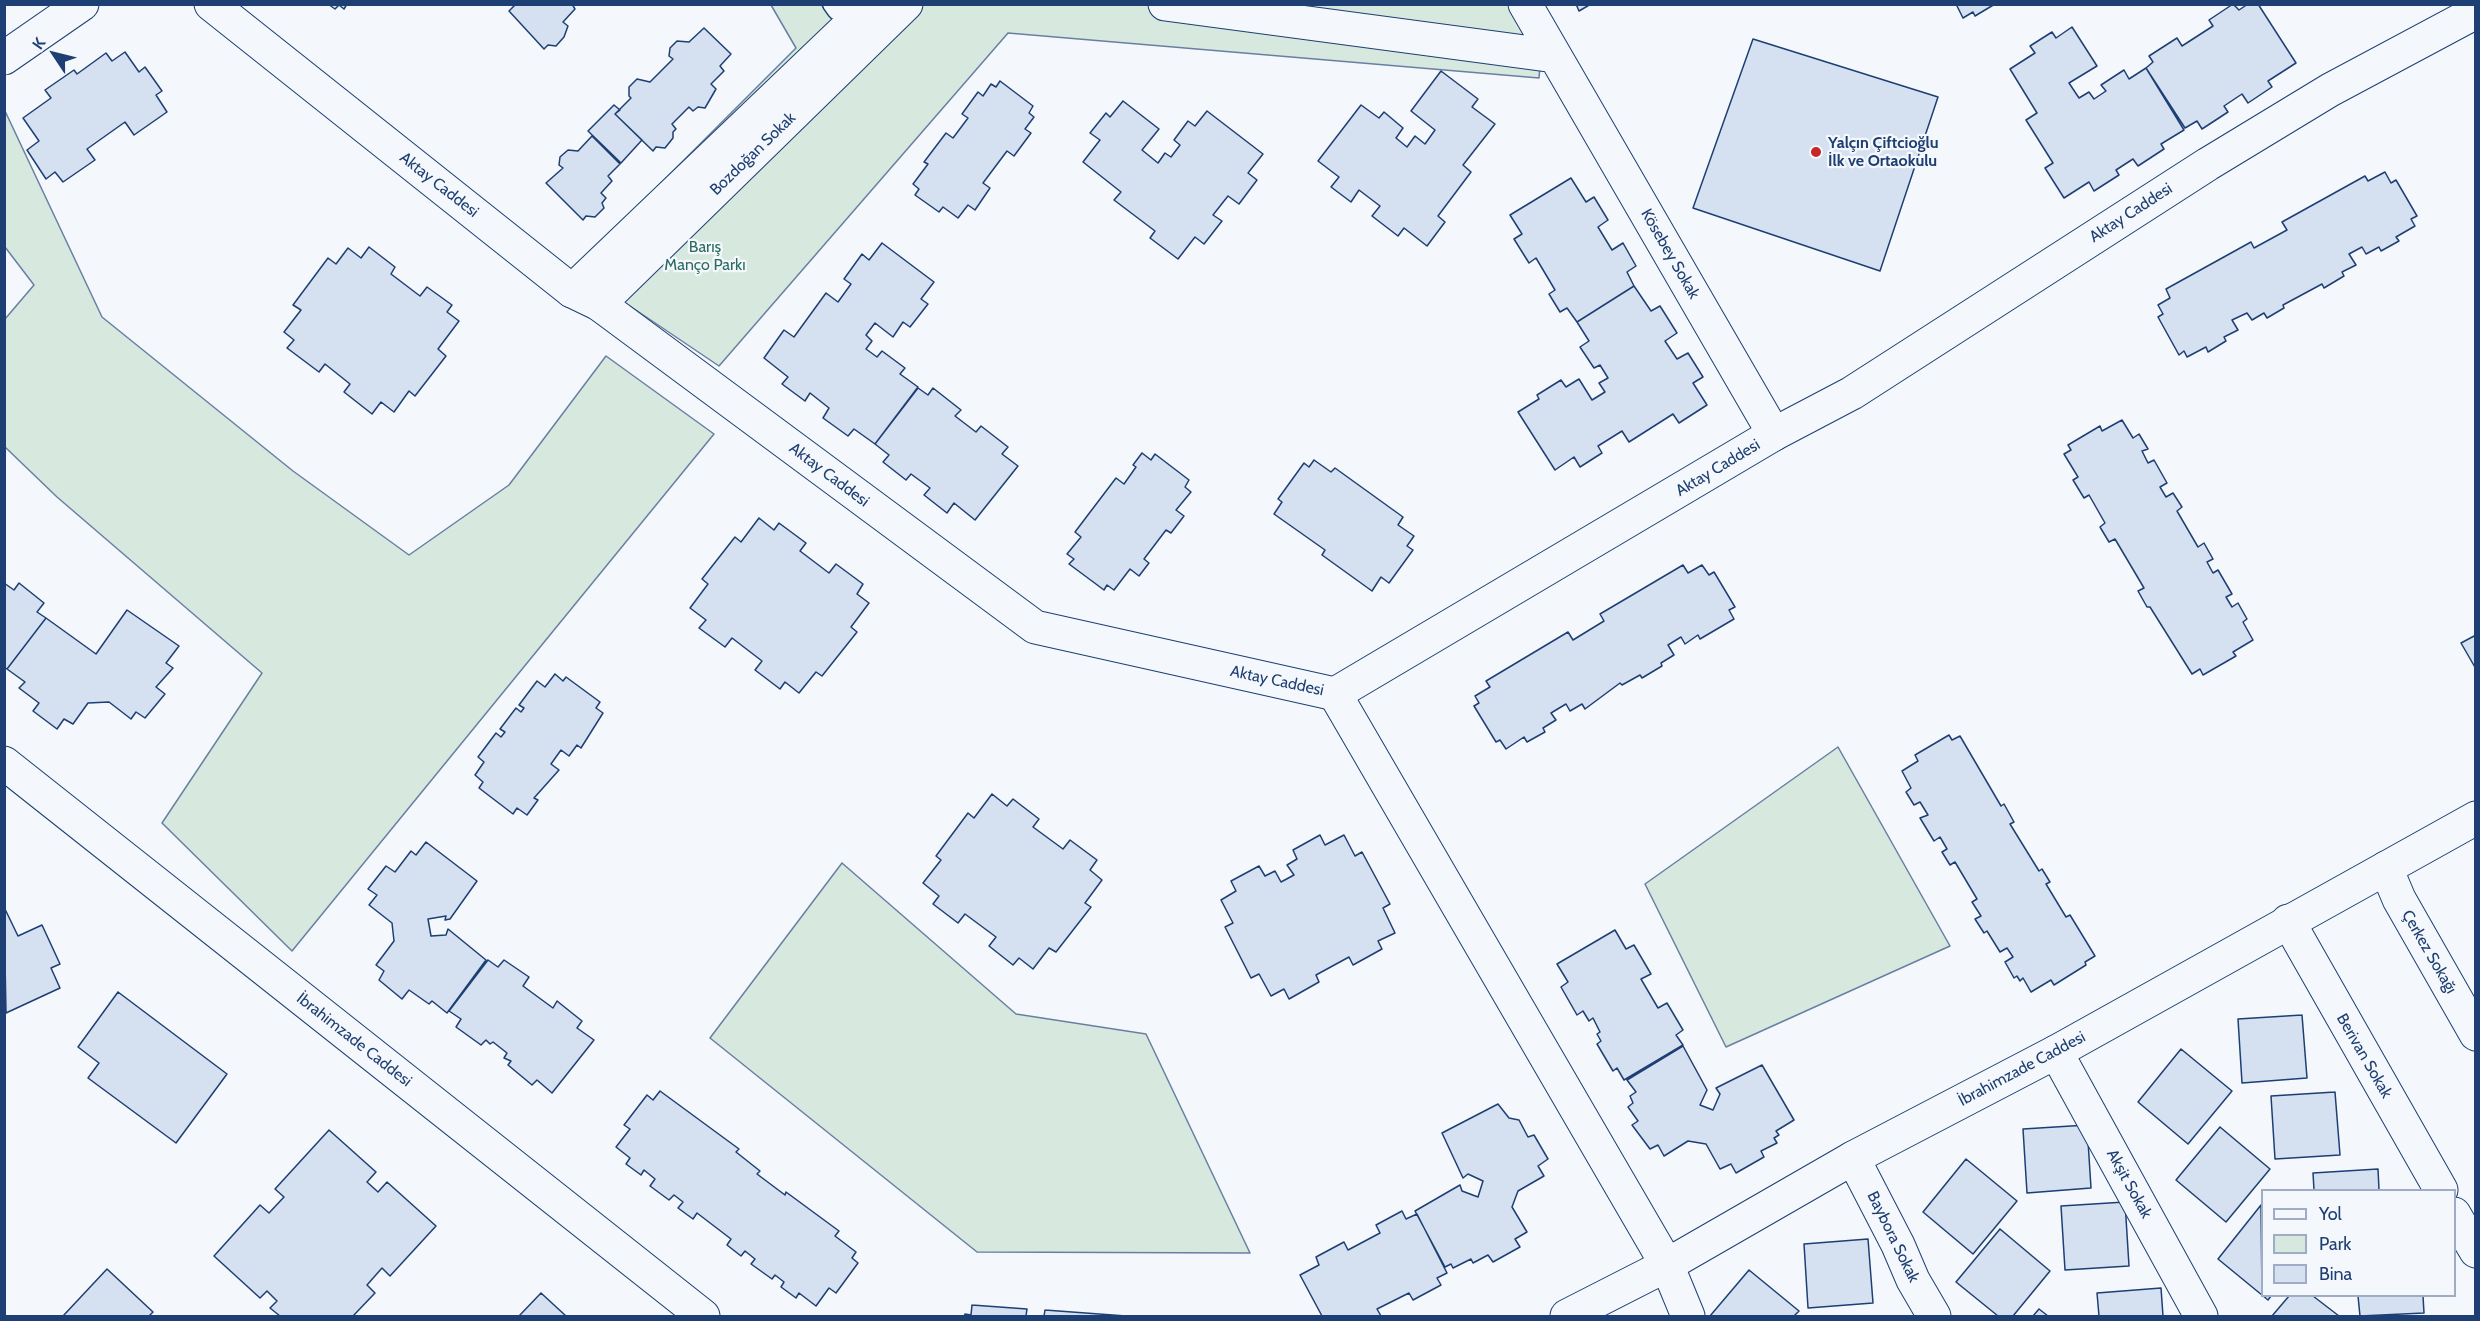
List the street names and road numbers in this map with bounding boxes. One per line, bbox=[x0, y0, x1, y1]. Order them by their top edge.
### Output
street label: Bozdoğan Sokak bbox=[706, 108, 800, 200]
street label: Aktay Caddesi bbox=[396, 148, 482, 222]
street label: Aktay Caddesi bbox=[2086, 179, 2176, 247]
street label: Kösebey Sokak bbox=[1636, 206, 1704, 302]
street label: Aktay Caddesi bbox=[1672, 435, 1764, 501]
street label: Aktay Caddesi bbox=[785, 439, 873, 511]
street label: Aktay Caddesi bbox=[1229, 662, 1325, 700]
street label: Çerkez Sokağı bbox=[2397, 907, 2461, 997]
street label: İbrahimzade Caddesi bbox=[293, 989, 415, 1091]
street label: Berivan Sokak bbox=[2332, 1010, 2396, 1102]
street label: İbrahimzade Caddesi bbox=[1955, 1027, 2089, 1111]
street label: Akşit Sokak bbox=[2102, 1146, 2156, 1222]
street label: Baybora Sokak bbox=[1863, 1188, 1923, 1286]

